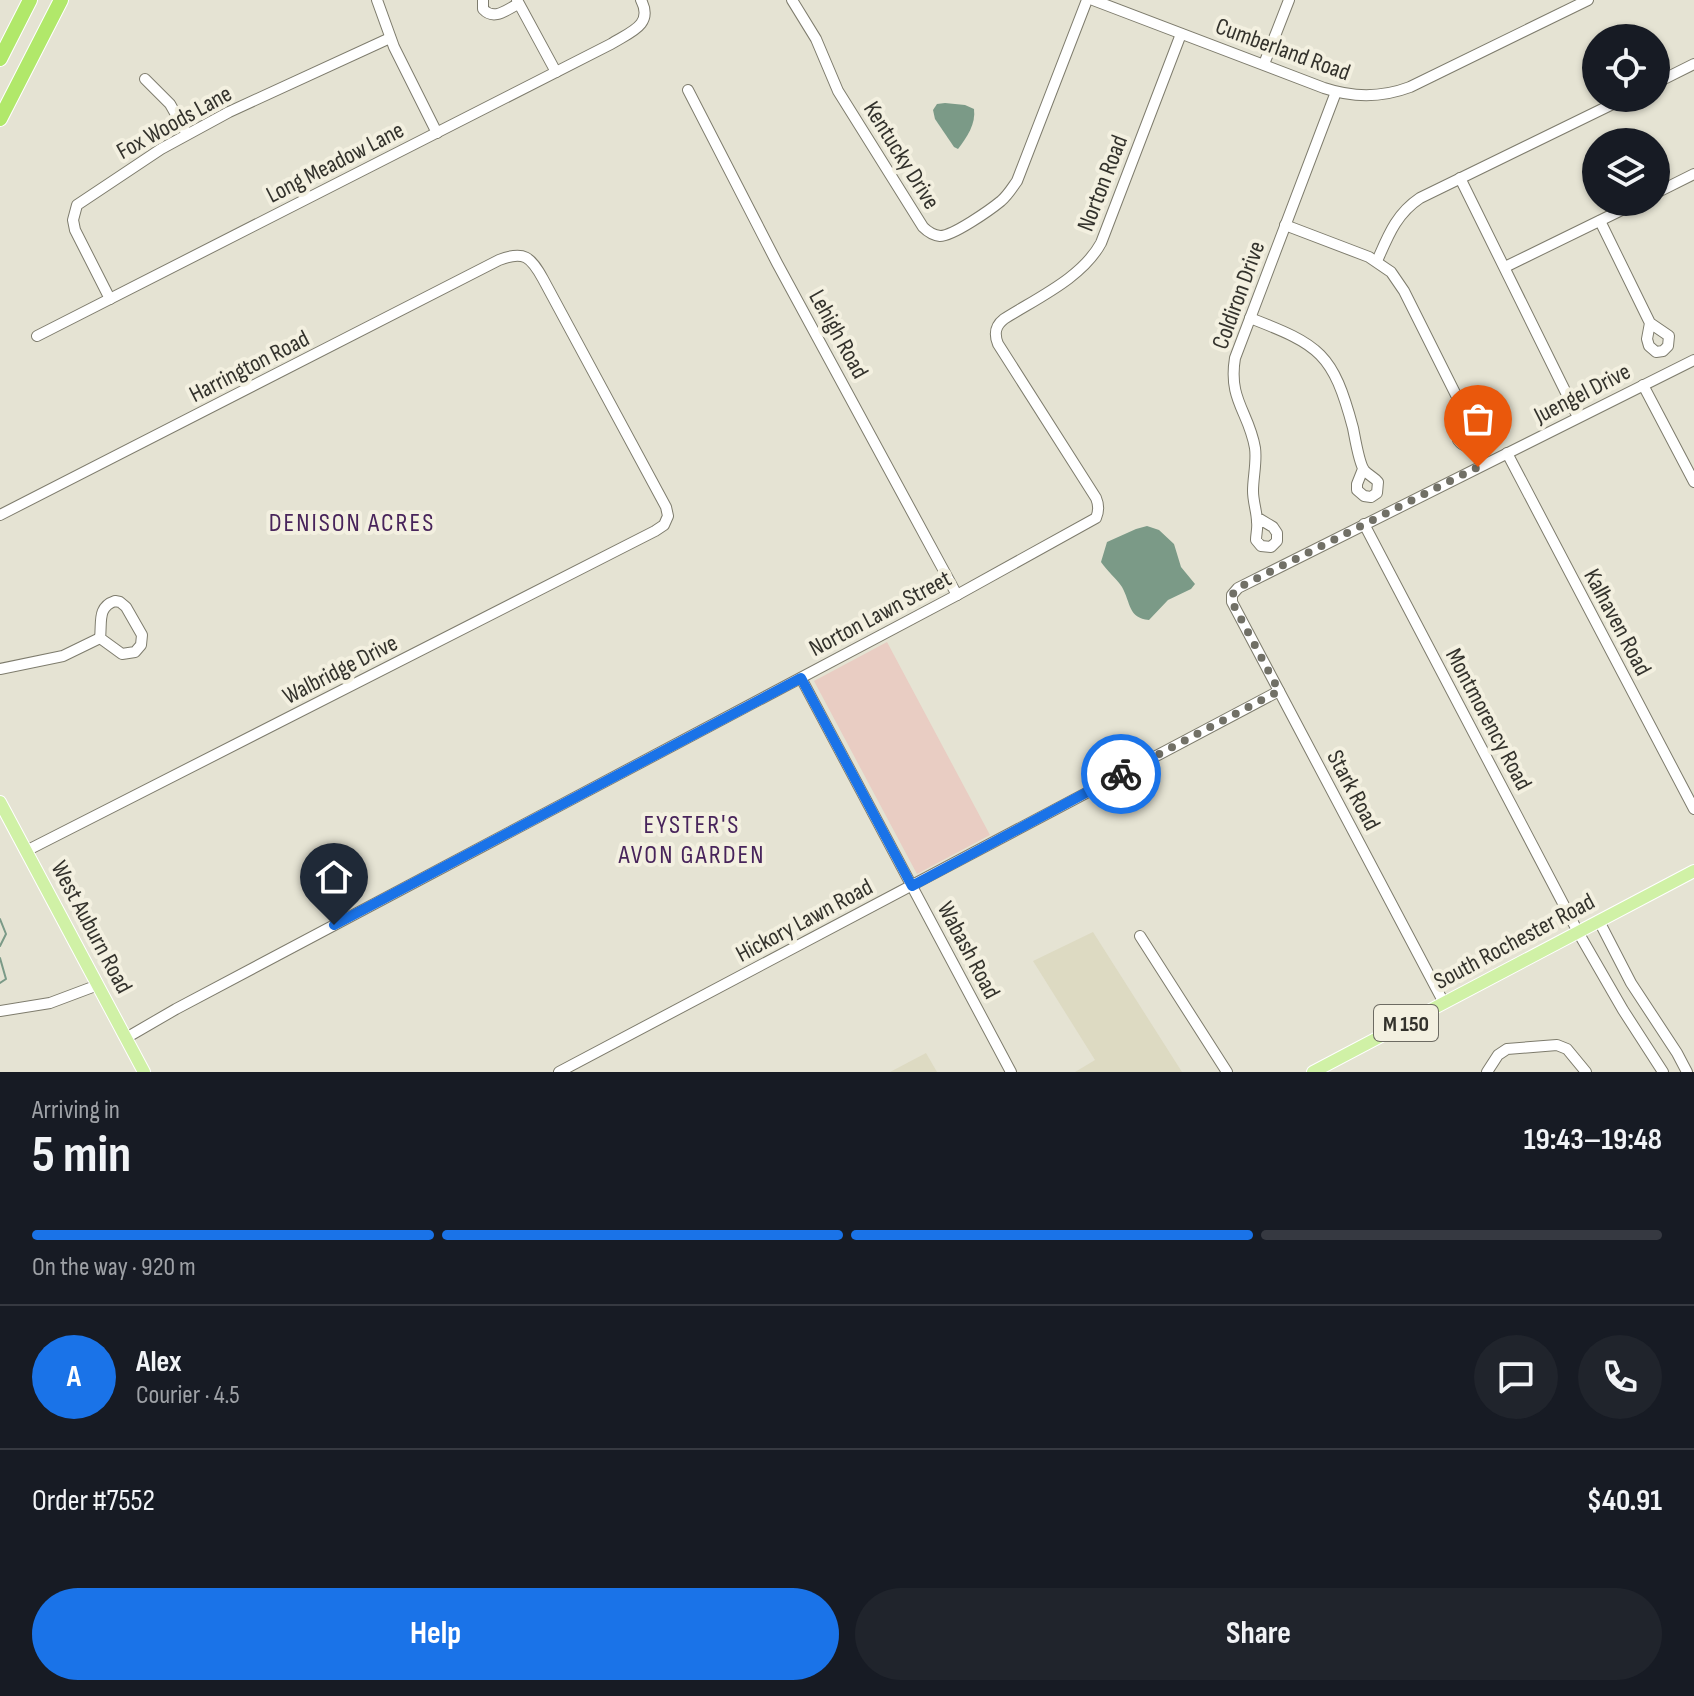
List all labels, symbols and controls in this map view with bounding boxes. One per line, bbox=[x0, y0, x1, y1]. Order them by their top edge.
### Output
street label: Cumberland Road bbox=[1211, 12, 1354, 87]
map controls bbox=[1582, 24, 1670, 216]
button: locate bbox=[1582, 24, 1670, 112]
street label: Fox Woods Lane bbox=[112, 79, 237, 166]
street label: Kentucky Drive bbox=[857, 96, 946, 215]
street label: Long Meadow Lane bbox=[262, 115, 409, 210]
button: layers bbox=[1582, 128, 1670, 216]
street label: Norton Road bbox=[1071, 131, 1134, 235]
street label: Coldiron Drive bbox=[1206, 237, 1271, 353]
street label: Lehigh Road bbox=[802, 285, 875, 384]
street label: Harrington Road bbox=[184, 324, 314, 409]
street label: Juengel Drive bbox=[1528, 357, 1635, 430]
pin bbox=[1444, 385, 1512, 467]
icon: bag bbox=[1456, 397, 1500, 441]
district label: DENISON ACRES bbox=[269, 508, 435, 539]
street label: Norton Lawn Street bbox=[804, 564, 956, 663]
street label: Kalhaven Road bbox=[1577, 564, 1658, 681]
street label: Walbridge Drive bbox=[278, 628, 402, 711]
street label: Montmorency Road bbox=[1439, 643, 1538, 795]
courier bbox=[1081, 734, 1161, 814]
street label: Stark Road bbox=[1320, 745, 1387, 835]
icon: bike bbox=[1099, 752, 1143, 796]
district label: EYSTER'S AVON GARDEN bbox=[617, 810, 766, 871]
pin bbox=[300, 843, 368, 925]
icon: home bbox=[312, 855, 356, 899]
street label: West Auburn Road bbox=[45, 856, 139, 998]
street label: Hickory Lawn Road bbox=[731, 872, 878, 969]
street label: South Rochester Road bbox=[1429, 887, 1600, 996]
street label: Wabash Road bbox=[931, 897, 1006, 1004]
road number: M 150 bbox=[1374, 1005, 1438, 1041]
text: Arriving in bbox=[32, 1095, 120, 1126]
text: 19:43–19:48 bbox=[1524, 1122, 1662, 1158]
text: 5 min bbox=[32, 1124, 131, 1187]
text: On the way · 920 m bbox=[32, 1252, 196, 1283]
button: chat bbox=[1474, 1335, 1558, 1419]
button: phone bbox=[1578, 1335, 1662, 1419]
text: Alex bbox=[136, 1344, 182, 1380]
text: A bbox=[67, 1359, 81, 1395]
text: Courier · 4.5 bbox=[136, 1380, 240, 1411]
text: Order #7552 bbox=[32, 1483, 155, 1519]
text: $40.91 bbox=[1587, 1483, 1662, 1519]
button: Help bbox=[32, 1588, 839, 1680]
button: Share bbox=[855, 1588, 1662, 1680]

